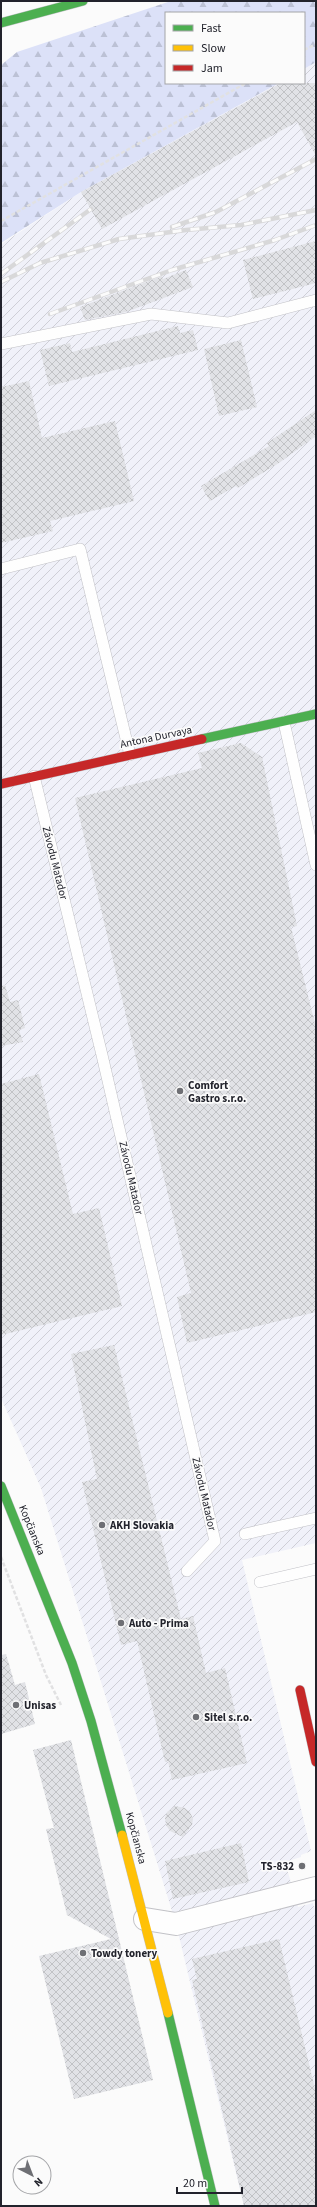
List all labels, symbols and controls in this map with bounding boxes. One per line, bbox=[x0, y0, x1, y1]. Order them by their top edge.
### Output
legend bbox=[165, 12, 305, 84]
text: Fast bbox=[201, 20, 221, 37]
text: Slow bbox=[201, 40, 226, 57]
text: Jam bbox=[201, 60, 223, 77]
street label: Antona Durvaya bbox=[119, 722, 193, 752]
street label: Závodu Matador bbox=[39, 825, 71, 901]
place label: Comfort Gastro s.r.o. bbox=[188, 1078, 246, 1106]
marker: Comfort Gastro s.r.o. bbox=[175, 1086, 185, 1096]
street label: Závodu Matador bbox=[115, 1140, 147, 1216]
street label: Závodu Matador bbox=[188, 1456, 220, 1532]
street label: Kopčianska bbox=[15, 1503, 49, 1557]
place label: AKH Slovakia bbox=[109, 1518, 174, 1533]
marker: AKH Slovakia bbox=[97, 1520, 107, 1530]
place label: Auto - Prima bbox=[128, 1616, 189, 1631]
marker: Auto - Prima bbox=[116, 1618, 126, 1628]
place label: Unisas bbox=[24, 1698, 56, 1713]
marker: Unisas bbox=[11, 1700, 21, 1710]
place label: Sitel s.r.o. bbox=[204, 1710, 252, 1725]
marker: Sitel s.r.o. bbox=[191, 1712, 201, 1722]
street label: Kopčianska bbox=[122, 1810, 150, 1866]
place label: TS-832 bbox=[261, 1859, 294, 1874]
marker: TS-832 bbox=[297, 1861, 307, 1871]
place label: Towdy tonery bbox=[91, 1946, 158, 1961]
marker: Towdy tonery bbox=[78, 1948, 88, 1958]
north arrow bbox=[12, 2155, 52, 2195]
scale bar bbox=[177, 2169, 242, 2195]
text: N bbox=[31, 2174, 46, 2190]
text: 20 m bbox=[183, 2175, 207, 2192]

